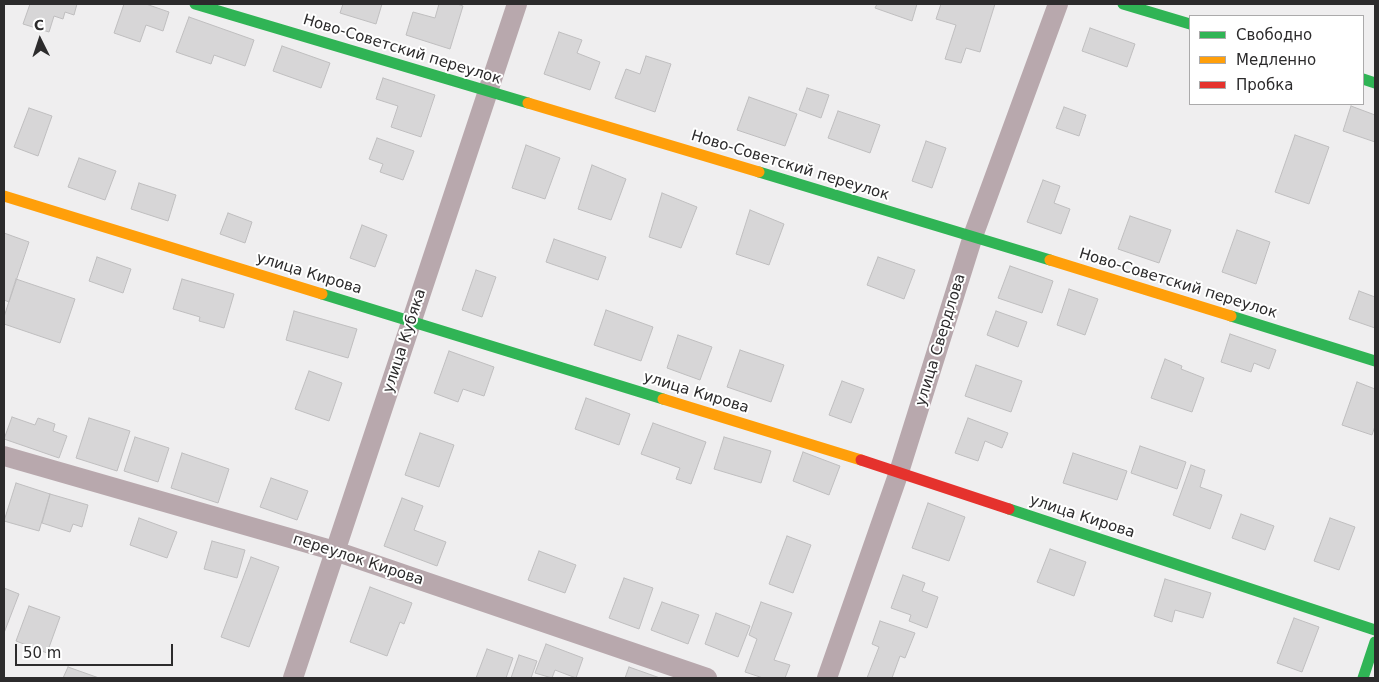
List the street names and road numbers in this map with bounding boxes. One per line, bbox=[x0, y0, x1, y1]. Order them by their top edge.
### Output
street label: Ново-Советский переулок bbox=[301, 11, 503, 89]
street label: Ново-Советский переулок bbox=[689, 127, 891, 205]
street label: Ново-Советский переулок bbox=[1077, 245, 1279, 323]
street label: улица Кирова bbox=[254, 249, 364, 299]
street label: улица Свердлова bbox=[912, 272, 970, 408]
street label: улица Кубяка bbox=[380, 287, 430, 395]
street label: улица Кирова bbox=[641, 368, 751, 418]
street label: улица Кирова bbox=[1027, 492, 1137, 542]
street label: переулок Кирова bbox=[290, 530, 426, 590]

